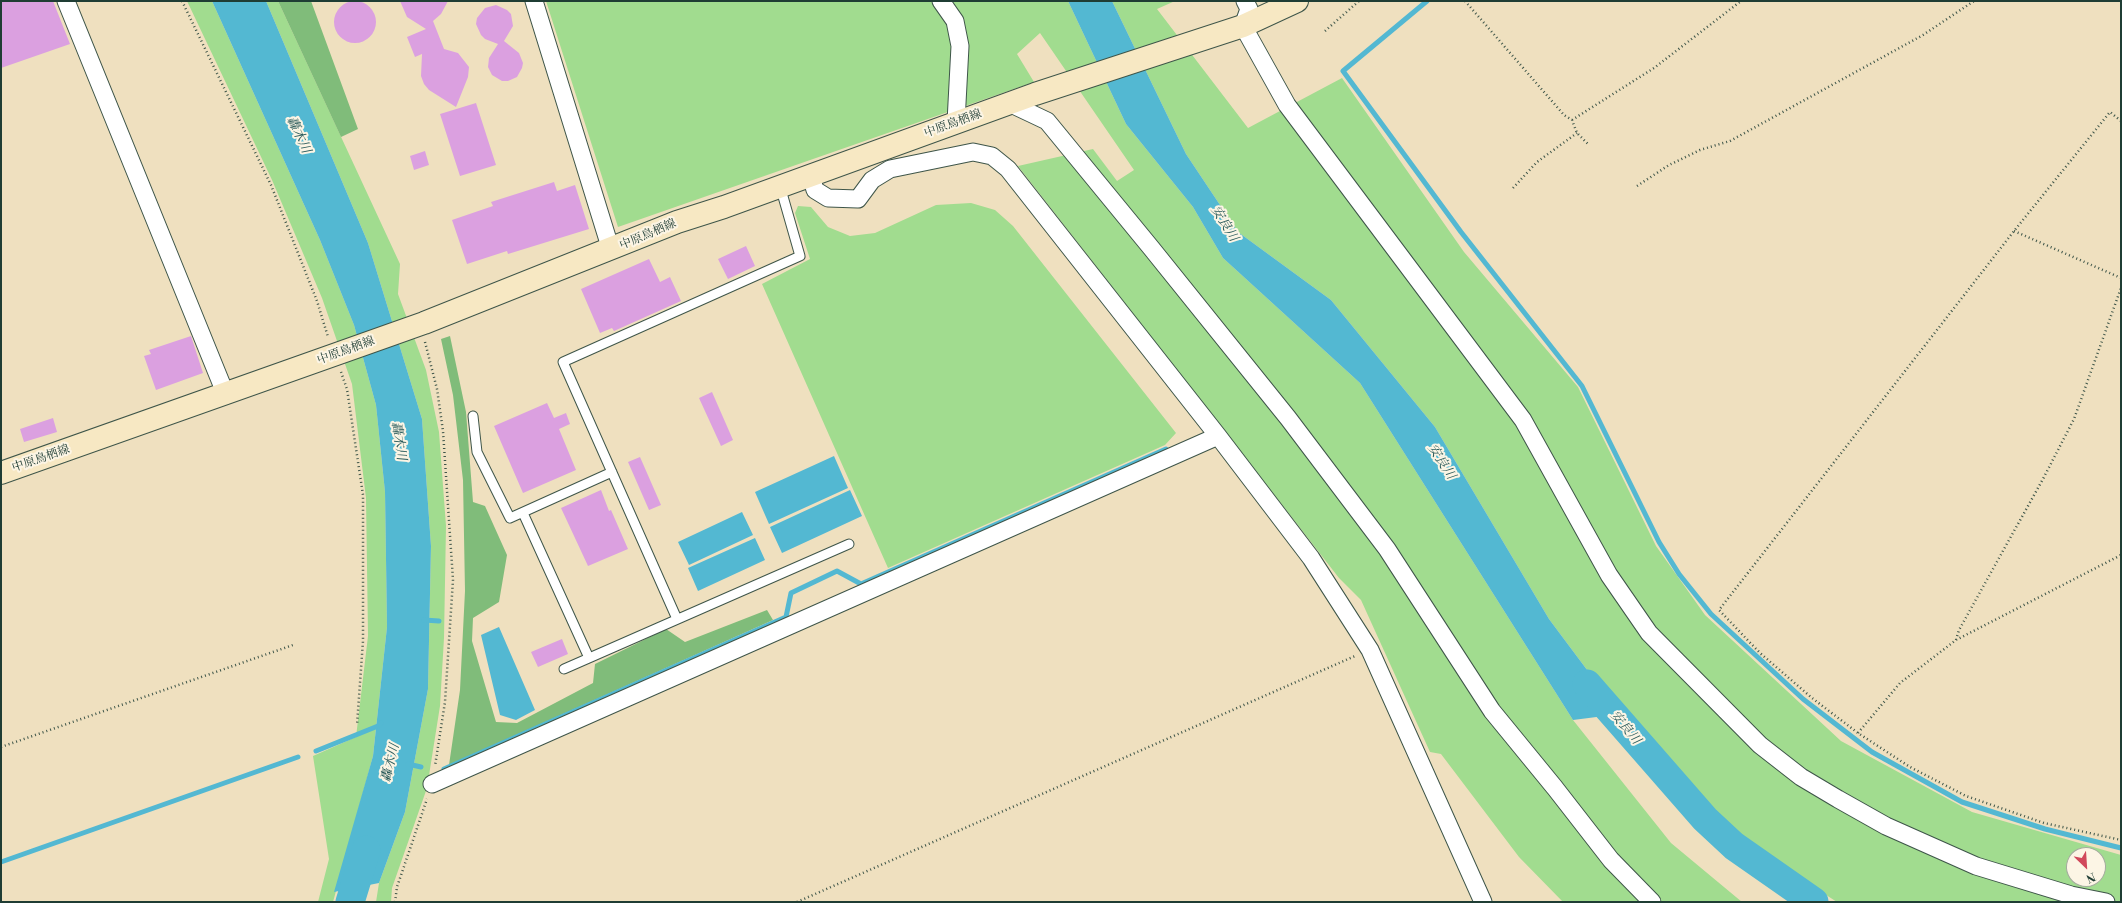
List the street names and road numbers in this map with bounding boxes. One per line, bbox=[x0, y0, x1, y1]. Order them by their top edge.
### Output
street label: 中原鳥栖線 bbox=[922, 107, 984, 141]
street label: 中原鳥栖線 bbox=[618, 217, 678, 253]
street label: 中原鳥栖線 bbox=[315, 334, 377, 368]
street label: 中原鳥栖線 bbox=[10, 442, 72, 476]

